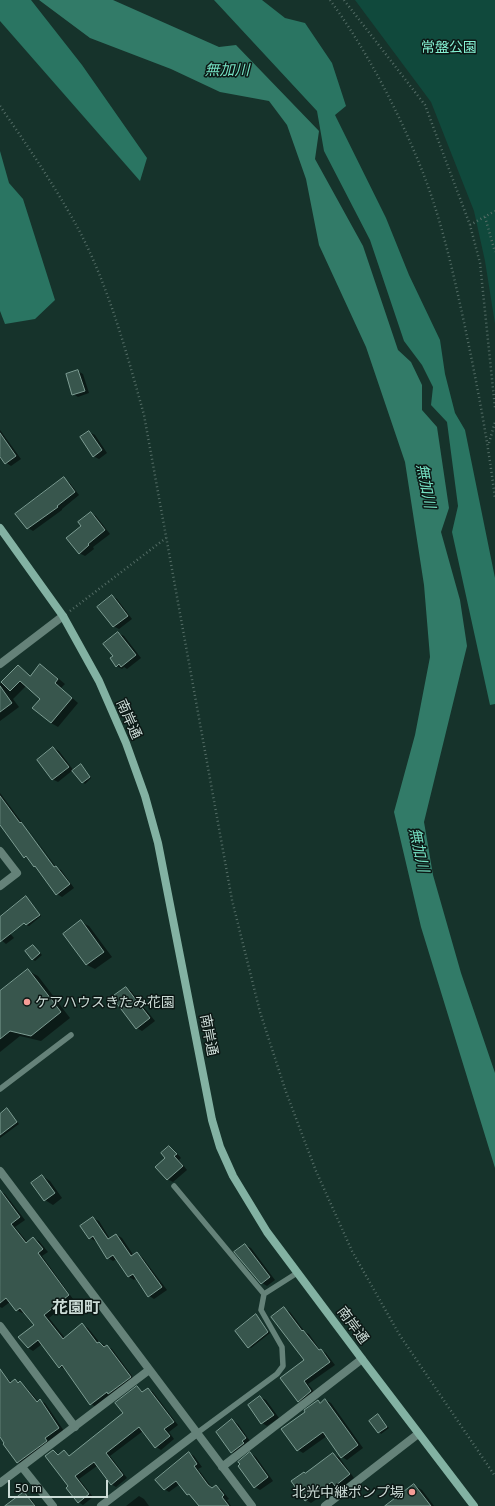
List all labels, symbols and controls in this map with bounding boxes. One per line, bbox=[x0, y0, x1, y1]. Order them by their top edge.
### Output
park label: 常盤公園 bbox=[421, 39, 477, 55]
water label: 無加川 bbox=[205, 61, 249, 79]
water label: 無加川 bbox=[413, 462, 439, 510]
street label: 南岸通 bbox=[113, 696, 145, 742]
water label: 無加川 bbox=[406, 826, 432, 874]
place label: ケアハウスきたみ花園 bbox=[35, 994, 175, 1010]
marker: ケアハウスきたみ花園 bbox=[22, 997, 32, 1007]
street label: 南岸通 bbox=[197, 1013, 221, 1057]
district label: 花園町 bbox=[52, 1298, 100, 1318]
street label: 南岸通 bbox=[334, 1303, 372, 1347]
scale bar bbox=[10, 1472, 110, 1498]
text: 50 m bbox=[15, 1480, 42, 1494]
place label: 北光中継ポンプ場 bbox=[292, 1484, 404, 1500]
marker: 北光中継ポンプ場 bbox=[407, 1487, 417, 1497]

